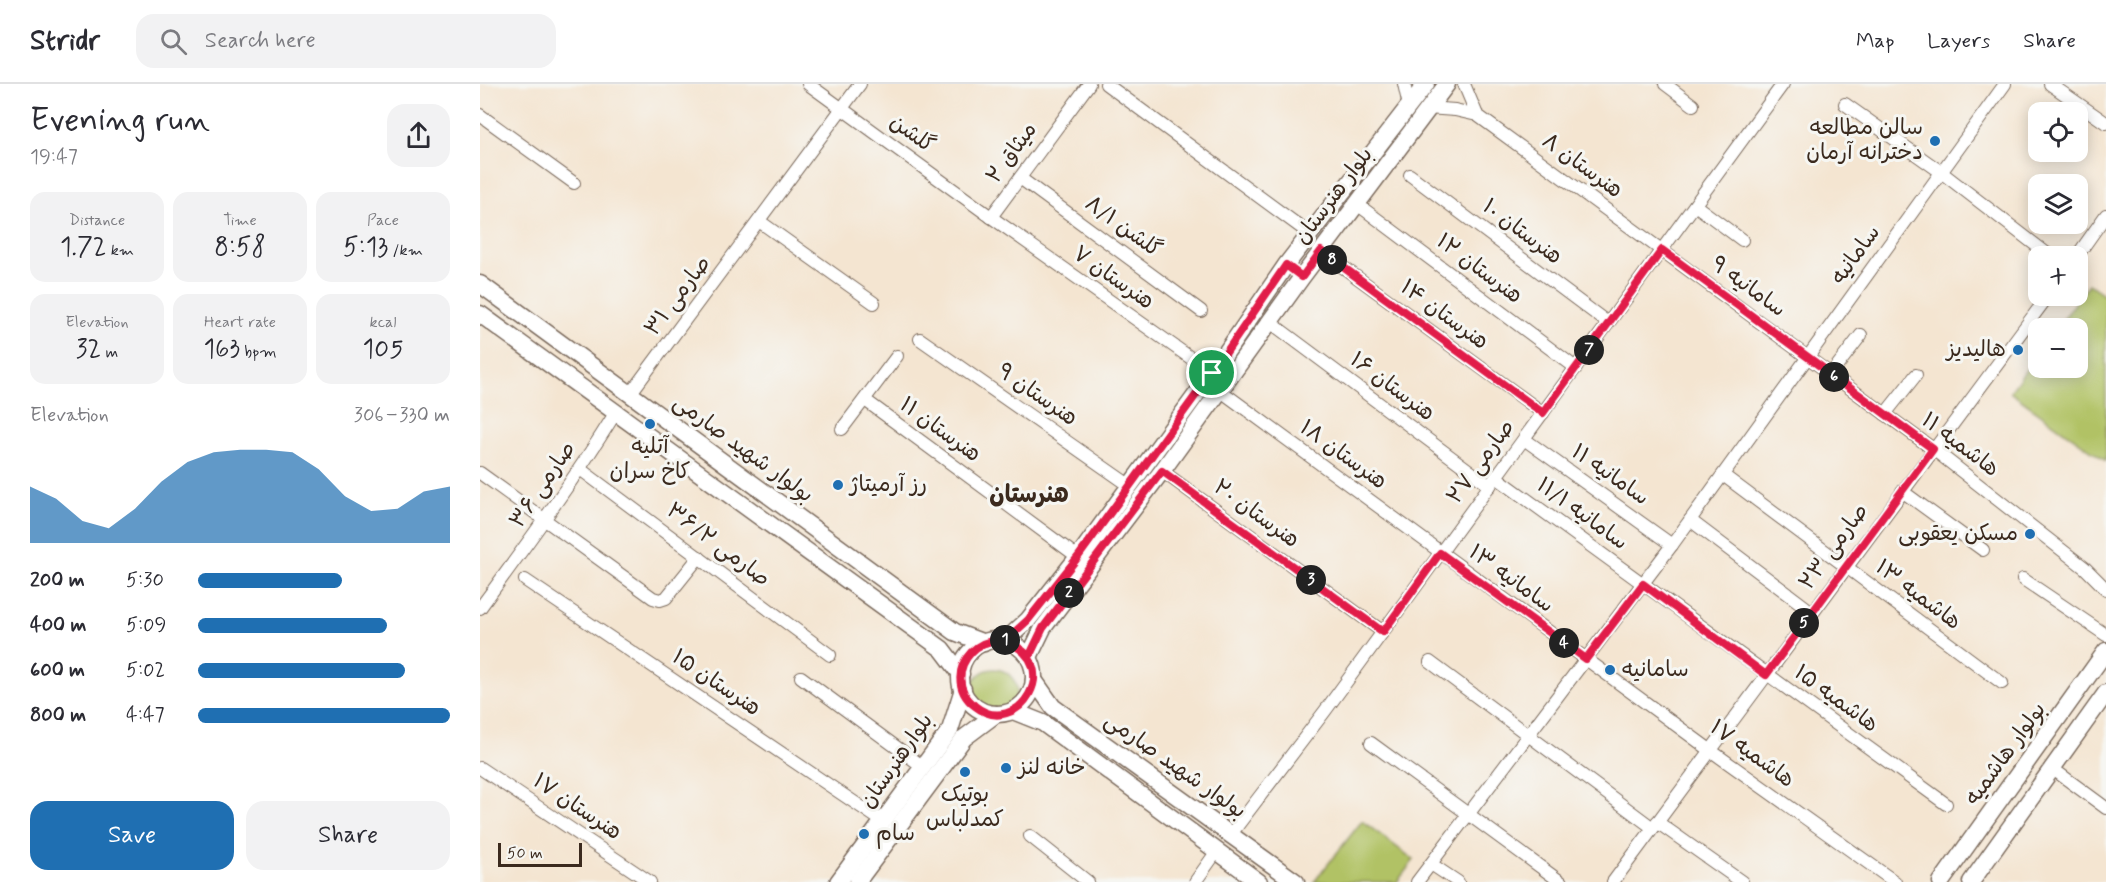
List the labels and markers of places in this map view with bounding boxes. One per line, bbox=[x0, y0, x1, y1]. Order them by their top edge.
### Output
place label: سالن مطالعه دخترانه آرمان bbox=[1806, 114, 1923, 167]
marker: سالن مطالعه دخترانه آرمان bbox=[1928, 134, 1942, 148]
pin: 8 bbox=[1317, 245, 1347, 275]
pin: 7 bbox=[1574, 335, 1604, 365]
place label: هالیدیز bbox=[1944, 336, 2006, 364]
marker: هالیدیز bbox=[2011, 343, 2025, 357]
pin bbox=[1186, 347, 1237, 398]
pin: 6 bbox=[1819, 362, 1849, 392]
marker: آتلیه کاخ سران bbox=[643, 417, 657, 431]
place label: آتلیه کاخ سران bbox=[610, 433, 690, 486]
place label: رز آرمیتاژ bbox=[848, 471, 927, 499]
marker: رز آرمیتاژ bbox=[831, 478, 845, 492]
place label: مسکن یعقوبی bbox=[1898, 520, 2018, 548]
marker: مسکن یعقوبی bbox=[2023, 527, 2037, 541]
pin: 3 bbox=[1296, 565, 1326, 595]
pin: 2 bbox=[1054, 578, 1084, 608]
pin: 5 bbox=[1789, 608, 1819, 638]
pin: 1 bbox=[990, 625, 1020, 655]
pin: 4 bbox=[1549, 628, 1579, 658]
place label: سامانیه bbox=[1622, 656, 1689, 684]
marker: سامانیه bbox=[1603, 663, 1617, 677]
place label: خانه لنز bbox=[1016, 754, 1085, 782]
marker: خانه لنز bbox=[999, 761, 1013, 775]
marker: بوتیک کمدلباس bbox=[958, 765, 972, 779]
place label: بوتیک کمدلباس bbox=[926, 781, 1004, 834]
place label: سام bbox=[876, 820, 915, 849]
marker: سام bbox=[857, 827, 871, 841]

